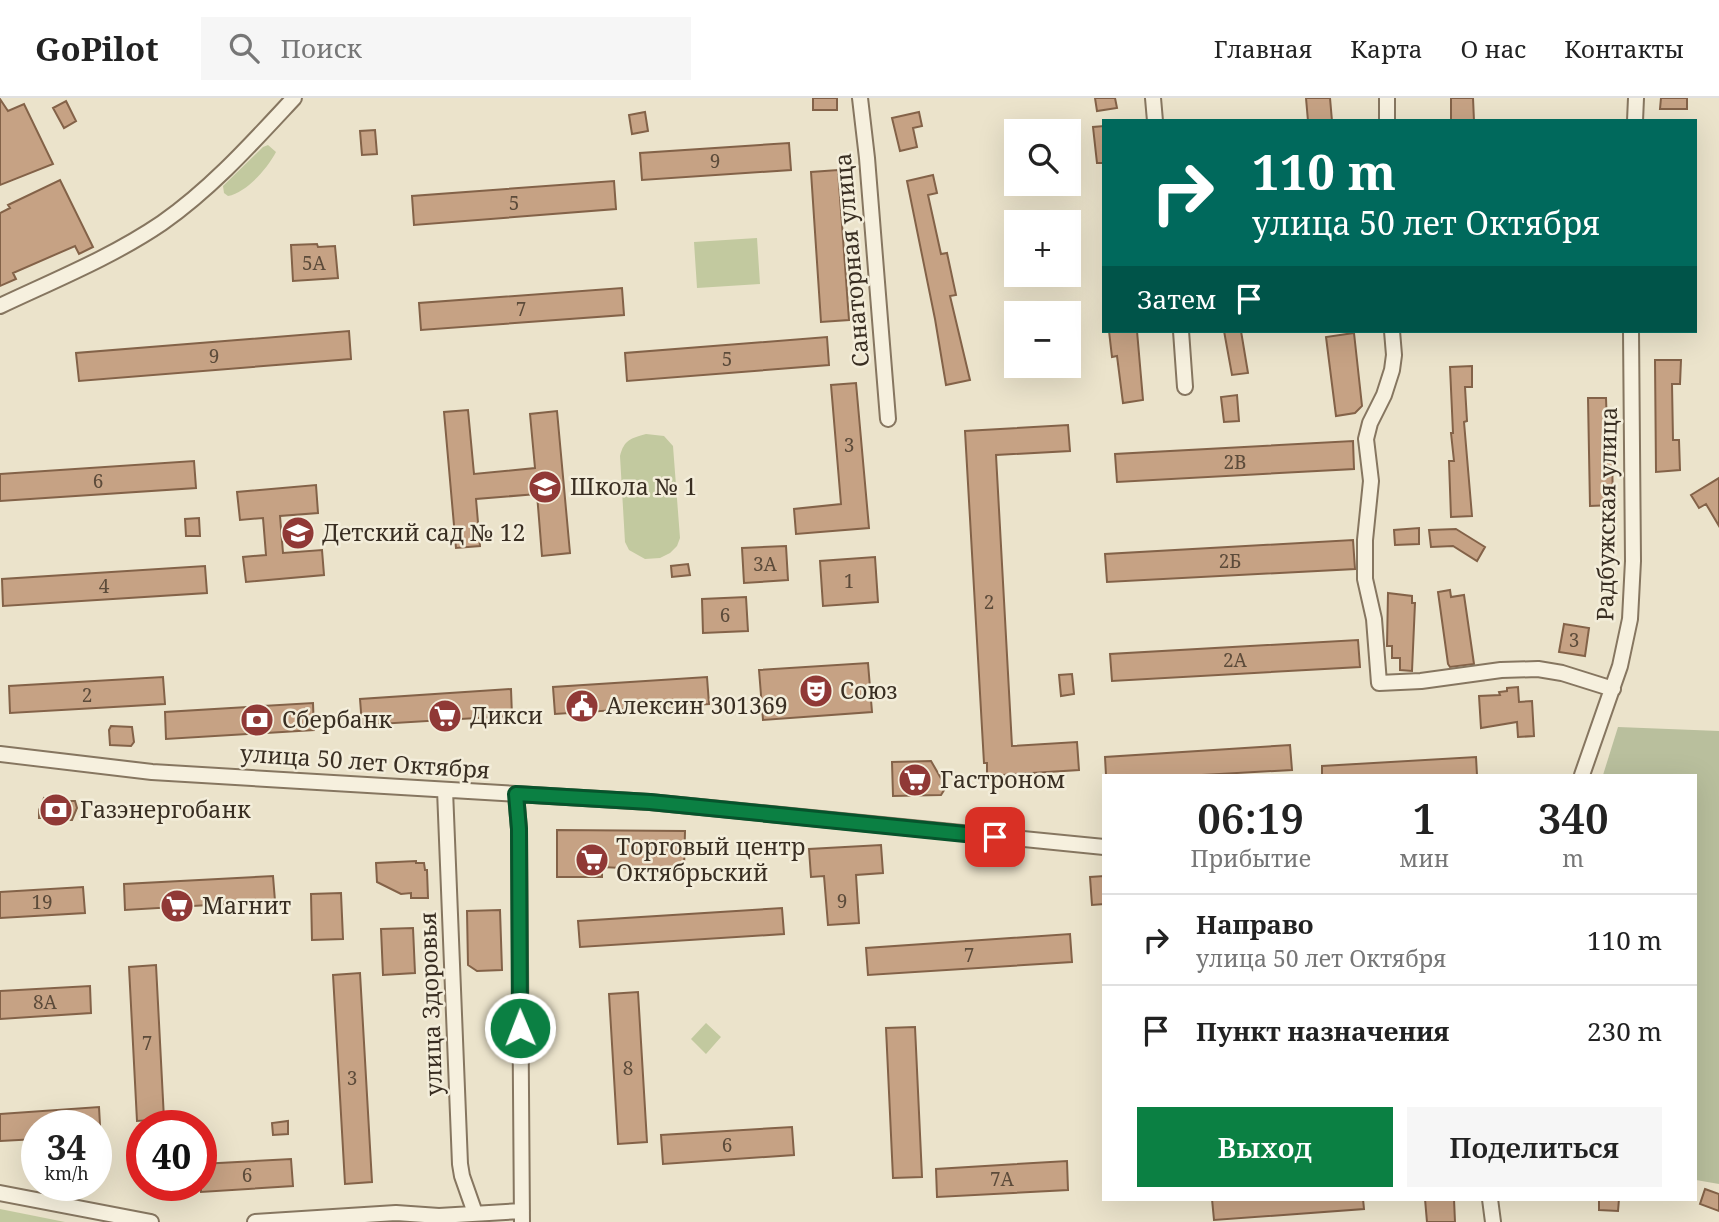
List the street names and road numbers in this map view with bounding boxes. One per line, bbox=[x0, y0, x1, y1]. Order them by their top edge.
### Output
street label: Санаторная улица bbox=[826, 152, 876, 368]
street label: Радбужская улица bbox=[1588, 407, 1624, 621]
street label: улица 50 лет Октября bbox=[239, 736, 491, 786]
street label: улица Здоровья bbox=[411, 911, 449, 1097]

